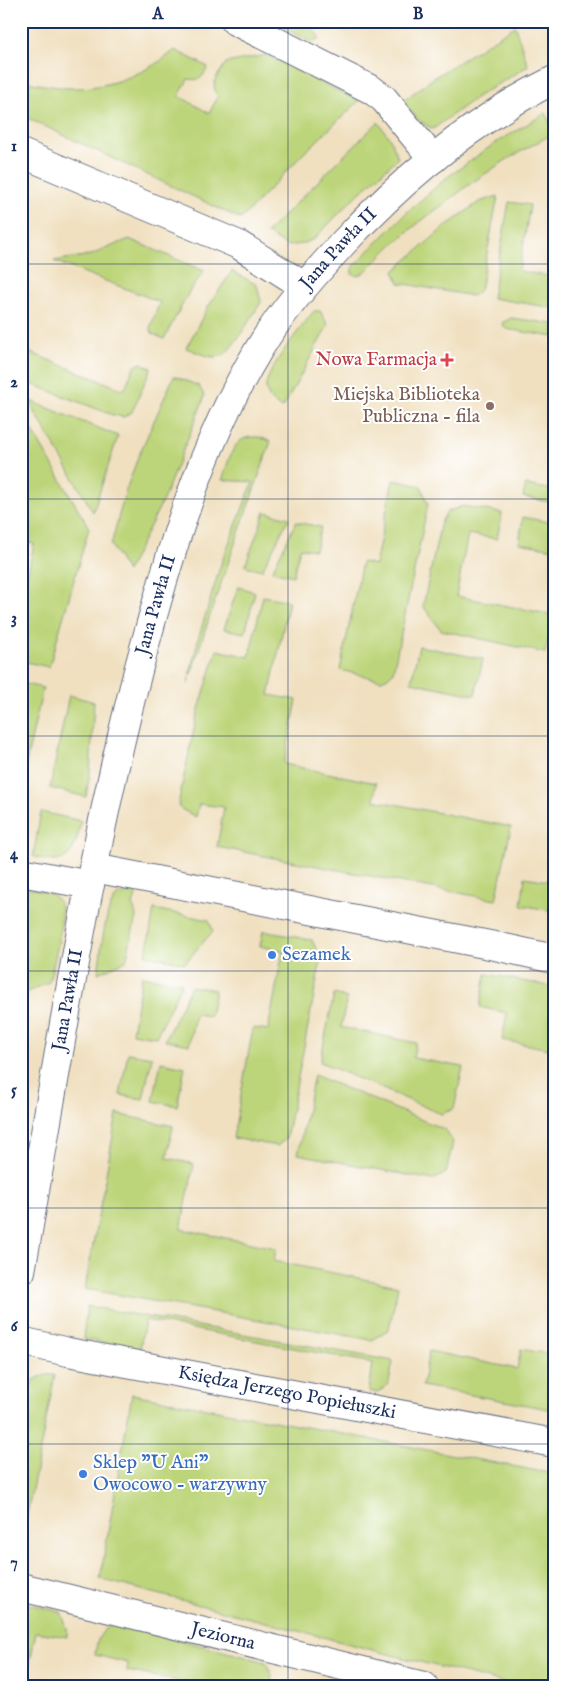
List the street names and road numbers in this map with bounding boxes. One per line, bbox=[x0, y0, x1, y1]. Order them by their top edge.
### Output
street label: Jana Pawła II bbox=[294, 203, 382, 296]
street label: Jana Pawła II bbox=[130, 552, 182, 660]
street label: Jana Pawła II bbox=[47, 947, 89, 1055]
street label: Księdza Jerzego Popiełuszki bbox=[176, 1361, 398, 1425]
street label: Jeziorna bbox=[186, 1617, 258, 1656]

